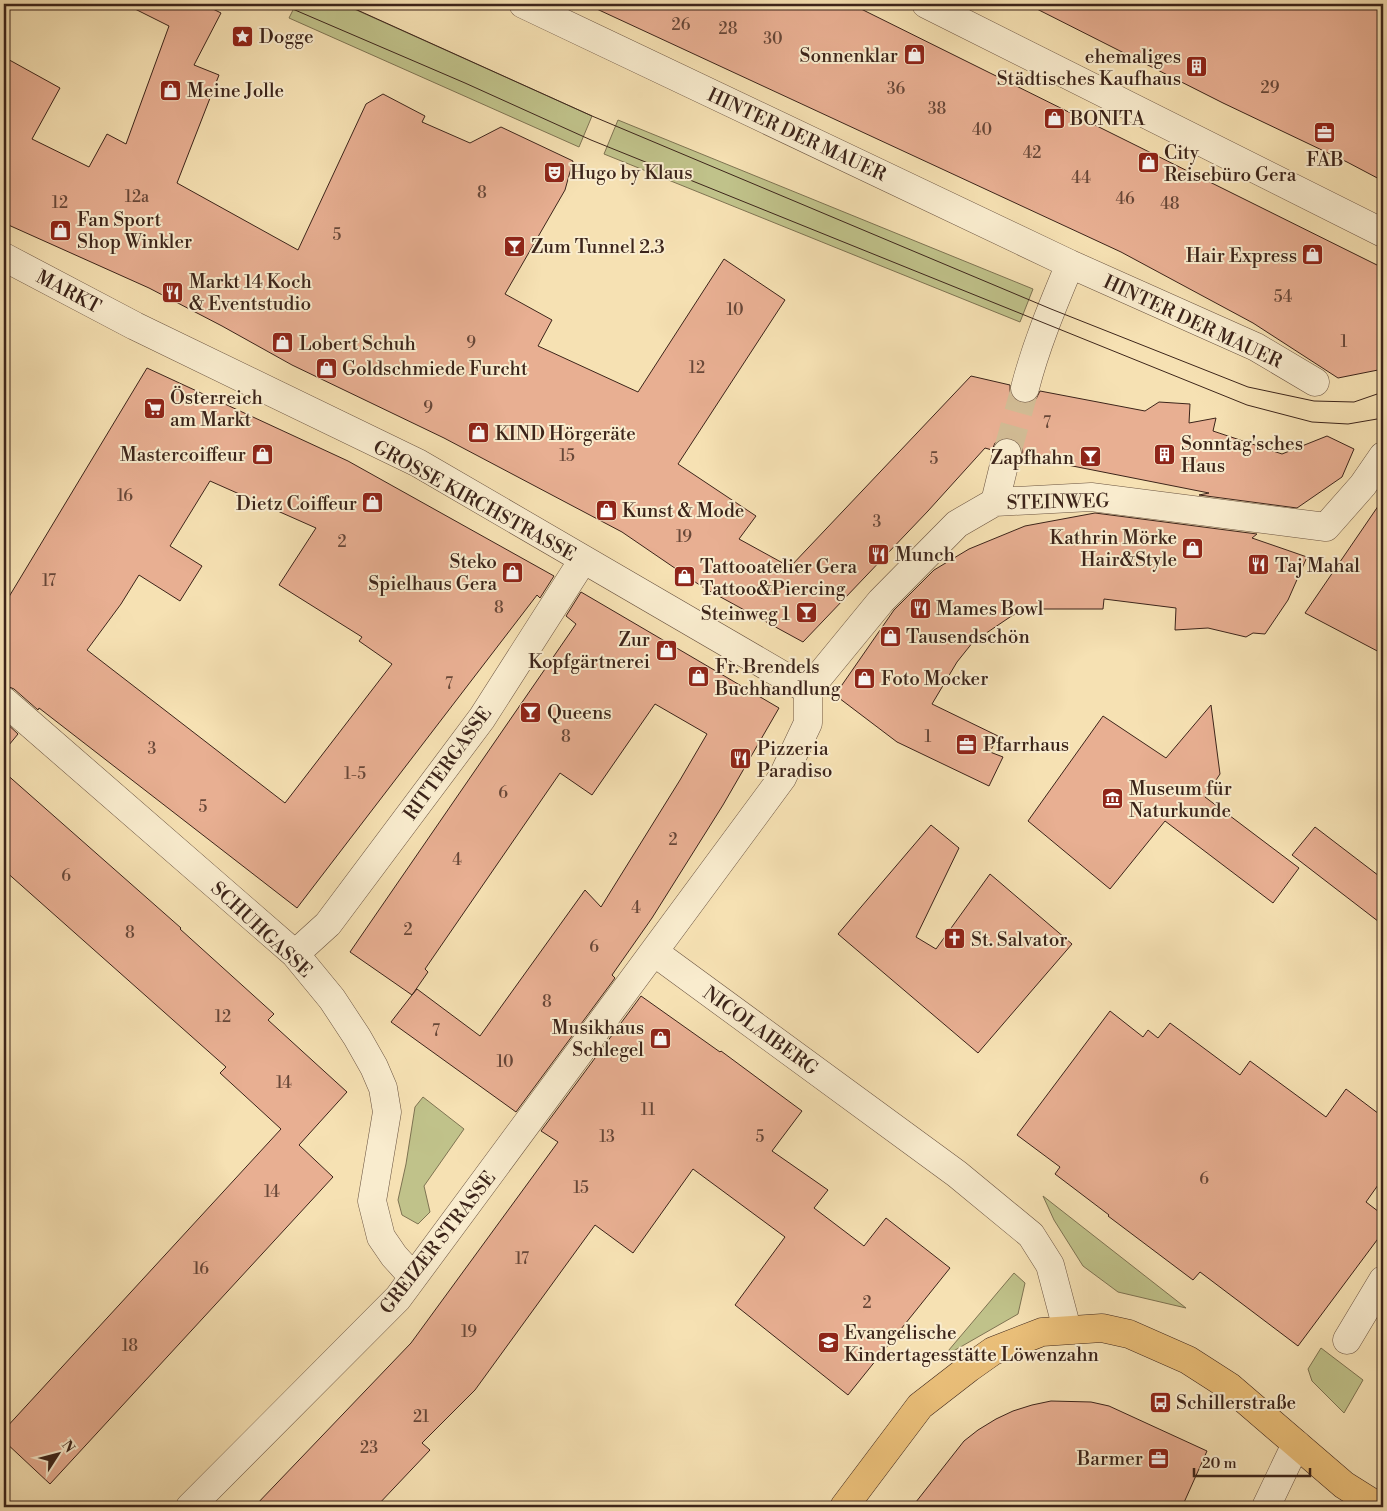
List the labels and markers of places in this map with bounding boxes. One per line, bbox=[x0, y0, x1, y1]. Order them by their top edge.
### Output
place icon: Dogge bbox=[231, 24, 255, 48]
place label: Dogge bbox=[259, 25, 314, 49]
shop icon: Sonnenklar bbox=[902, 43, 926, 67]
place label: Sonnenklar bbox=[799, 44, 898, 68]
place label: ehemaliges Städtisches Kaufhaus bbox=[997, 45, 1181, 91]
building icon: ehemaliges Städtisches Kaufhaus bbox=[1185, 55, 1209, 79]
shop icon: Meine Jolle bbox=[159, 78, 183, 102]
place label: Meine Jolle bbox=[187, 79, 284, 103]
shop icon: BONITA bbox=[1042, 106, 1066, 130]
place label: BONITA bbox=[1069, 107, 1146, 131]
office icon: FAB bbox=[1313, 121, 1337, 145]
place label: City Reisebüro Gera bbox=[1164, 141, 1297, 187]
place label: FAB bbox=[1306, 148, 1344, 172]
shop icon: City Reisebüro Gera bbox=[1136, 151, 1160, 175]
theatre icon: Hugo by Klaus bbox=[542, 160, 566, 184]
place label: Hugo by Klaus bbox=[570, 161, 692, 185]
place label: Fan Sport Shop Winkler bbox=[77, 208, 192, 254]
shop icon: Fan Sport Shop Winkler bbox=[49, 218, 73, 242]
bar icon: Zum Tunnel 2.3 bbox=[503, 234, 527, 258]
place label: Zum Tunnel 2.3 bbox=[531, 235, 665, 259]
shop icon: Hair Express bbox=[1301, 243, 1325, 267]
place label: Hair Express bbox=[1186, 244, 1297, 268]
place label: Markt 14 Koch & Eventstudio bbox=[189, 270, 312, 316]
restaurant icon: Markt 14 Koch & Eventstudio bbox=[161, 280, 185, 304]
shop icon: Lobert Schuh bbox=[271, 331, 295, 355]
place label: Lobert Schuh bbox=[299, 332, 416, 356]
shop icon: Goldschmiede Furcht bbox=[314, 356, 338, 380]
place label: Goldschmiede Furcht bbox=[342, 357, 528, 381]
place label: Österreich am Markt bbox=[170, 385, 263, 432]
supermarket icon: Österreich am Markt bbox=[142, 396, 166, 420]
shop icon: KIND Hörgeräte bbox=[467, 421, 491, 445]
place label: KIND Hörgeräte bbox=[495, 422, 636, 446]
place label: Sonntag'sches Haus bbox=[1181, 432, 1303, 478]
shop icon: Mastercoiffeur bbox=[250, 442, 274, 466]
building icon: Sonntag'sches Haus bbox=[1153, 442, 1177, 466]
place label: Mastercoiffeur bbox=[120, 443, 246, 467]
bar icon: Zapfhahn bbox=[1078, 445, 1102, 469]
place label: Zapfhahn bbox=[991, 446, 1074, 470]
shop icon: Dietz Coiffeur bbox=[361, 491, 385, 515]
place label: Dietz Coiffeur bbox=[236, 492, 357, 516]
shop icon: Kunst & Mode bbox=[594, 498, 618, 522]
place label: Kunst & Mode bbox=[622, 499, 744, 523]
place label: Kathrin Mörke Hair&Style bbox=[1050, 526, 1177, 572]
shop icon: Kathrin Mörke Hair&Style bbox=[1181, 536, 1205, 560]
restaurant icon: Munch bbox=[867, 542, 891, 566]
place label: Munch bbox=[895, 543, 955, 567]
place label: Steko Spielhaus Gera bbox=[368, 550, 497, 596]
restaurant icon: Taj Mahal bbox=[1247, 553, 1271, 577]
place label: Taj Mahal bbox=[1275, 554, 1360, 578]
place label: Tattooatelier Gera Tattoo&Piercing bbox=[700, 555, 858, 601]
shop icon: Steko Spielhaus Gera bbox=[501, 560, 525, 584]
shop icon: Tattooatelier Gera Tattoo&Piercing bbox=[672, 565, 696, 589]
restaurant icon: Mames Bowl bbox=[908, 596, 932, 620]
place label: Mames Bowl bbox=[936, 597, 1044, 621]
bar icon: Steinweg 1 bbox=[794, 601, 818, 625]
place label: Steinweg 1 bbox=[701, 602, 790, 626]
shop icon: Tausendschön bbox=[878, 624, 902, 648]
place label: Tausendschön bbox=[906, 625, 1030, 649]
place label: Zur Kopfgärtnerei bbox=[528, 628, 650, 674]
shop icon: Zur Kopfgärtnerei bbox=[654, 638, 678, 662]
place label: Fr. Brendels Buchhandlung bbox=[714, 655, 841, 701]
shop icon: Fr. Brendels Buchhandlung bbox=[687, 665, 711, 689]
shop icon: Foto Mocker bbox=[853, 666, 877, 690]
place label: Foto Mocker bbox=[881, 667, 988, 691]
bar icon: Queens bbox=[519, 700, 543, 724]
place label: Queens bbox=[547, 701, 612, 725]
office icon: Pfarrhaus bbox=[955, 732, 979, 756]
place label: Pfarrhaus bbox=[983, 733, 1069, 757]
place label: Pizzeria Paradiso bbox=[757, 737, 832, 783]
restaurant icon: Pizzeria Paradiso bbox=[729, 747, 753, 771]
place label: Museum für Naturkunde bbox=[1129, 777, 1232, 823]
museum icon: Museum für Naturkunde bbox=[1101, 787, 1125, 811]
church icon: St. Salvator bbox=[943, 927, 967, 951]
place label: St. Salvator bbox=[971, 928, 1068, 952]
place label: Musikhaus Schlegel bbox=[552, 1016, 644, 1062]
shop icon: Musikhaus Schlegel bbox=[648, 1026, 672, 1050]
place label: Evangelische Kindertagesstätte Löwenzahn bbox=[844, 1321, 1099, 1367]
school or university icon: Evangelische Kindertagesstätte Löwenzahn bbox=[816, 1331, 840, 1355]
bus stop icon: Schillerstraße bbox=[1148, 1390, 1172, 1414]
place label: Schillerstraße bbox=[1176, 1391, 1296, 1415]
office icon: Barmer bbox=[1147, 1446, 1171, 1470]
place label: Barmer bbox=[1076, 1447, 1143, 1471]

